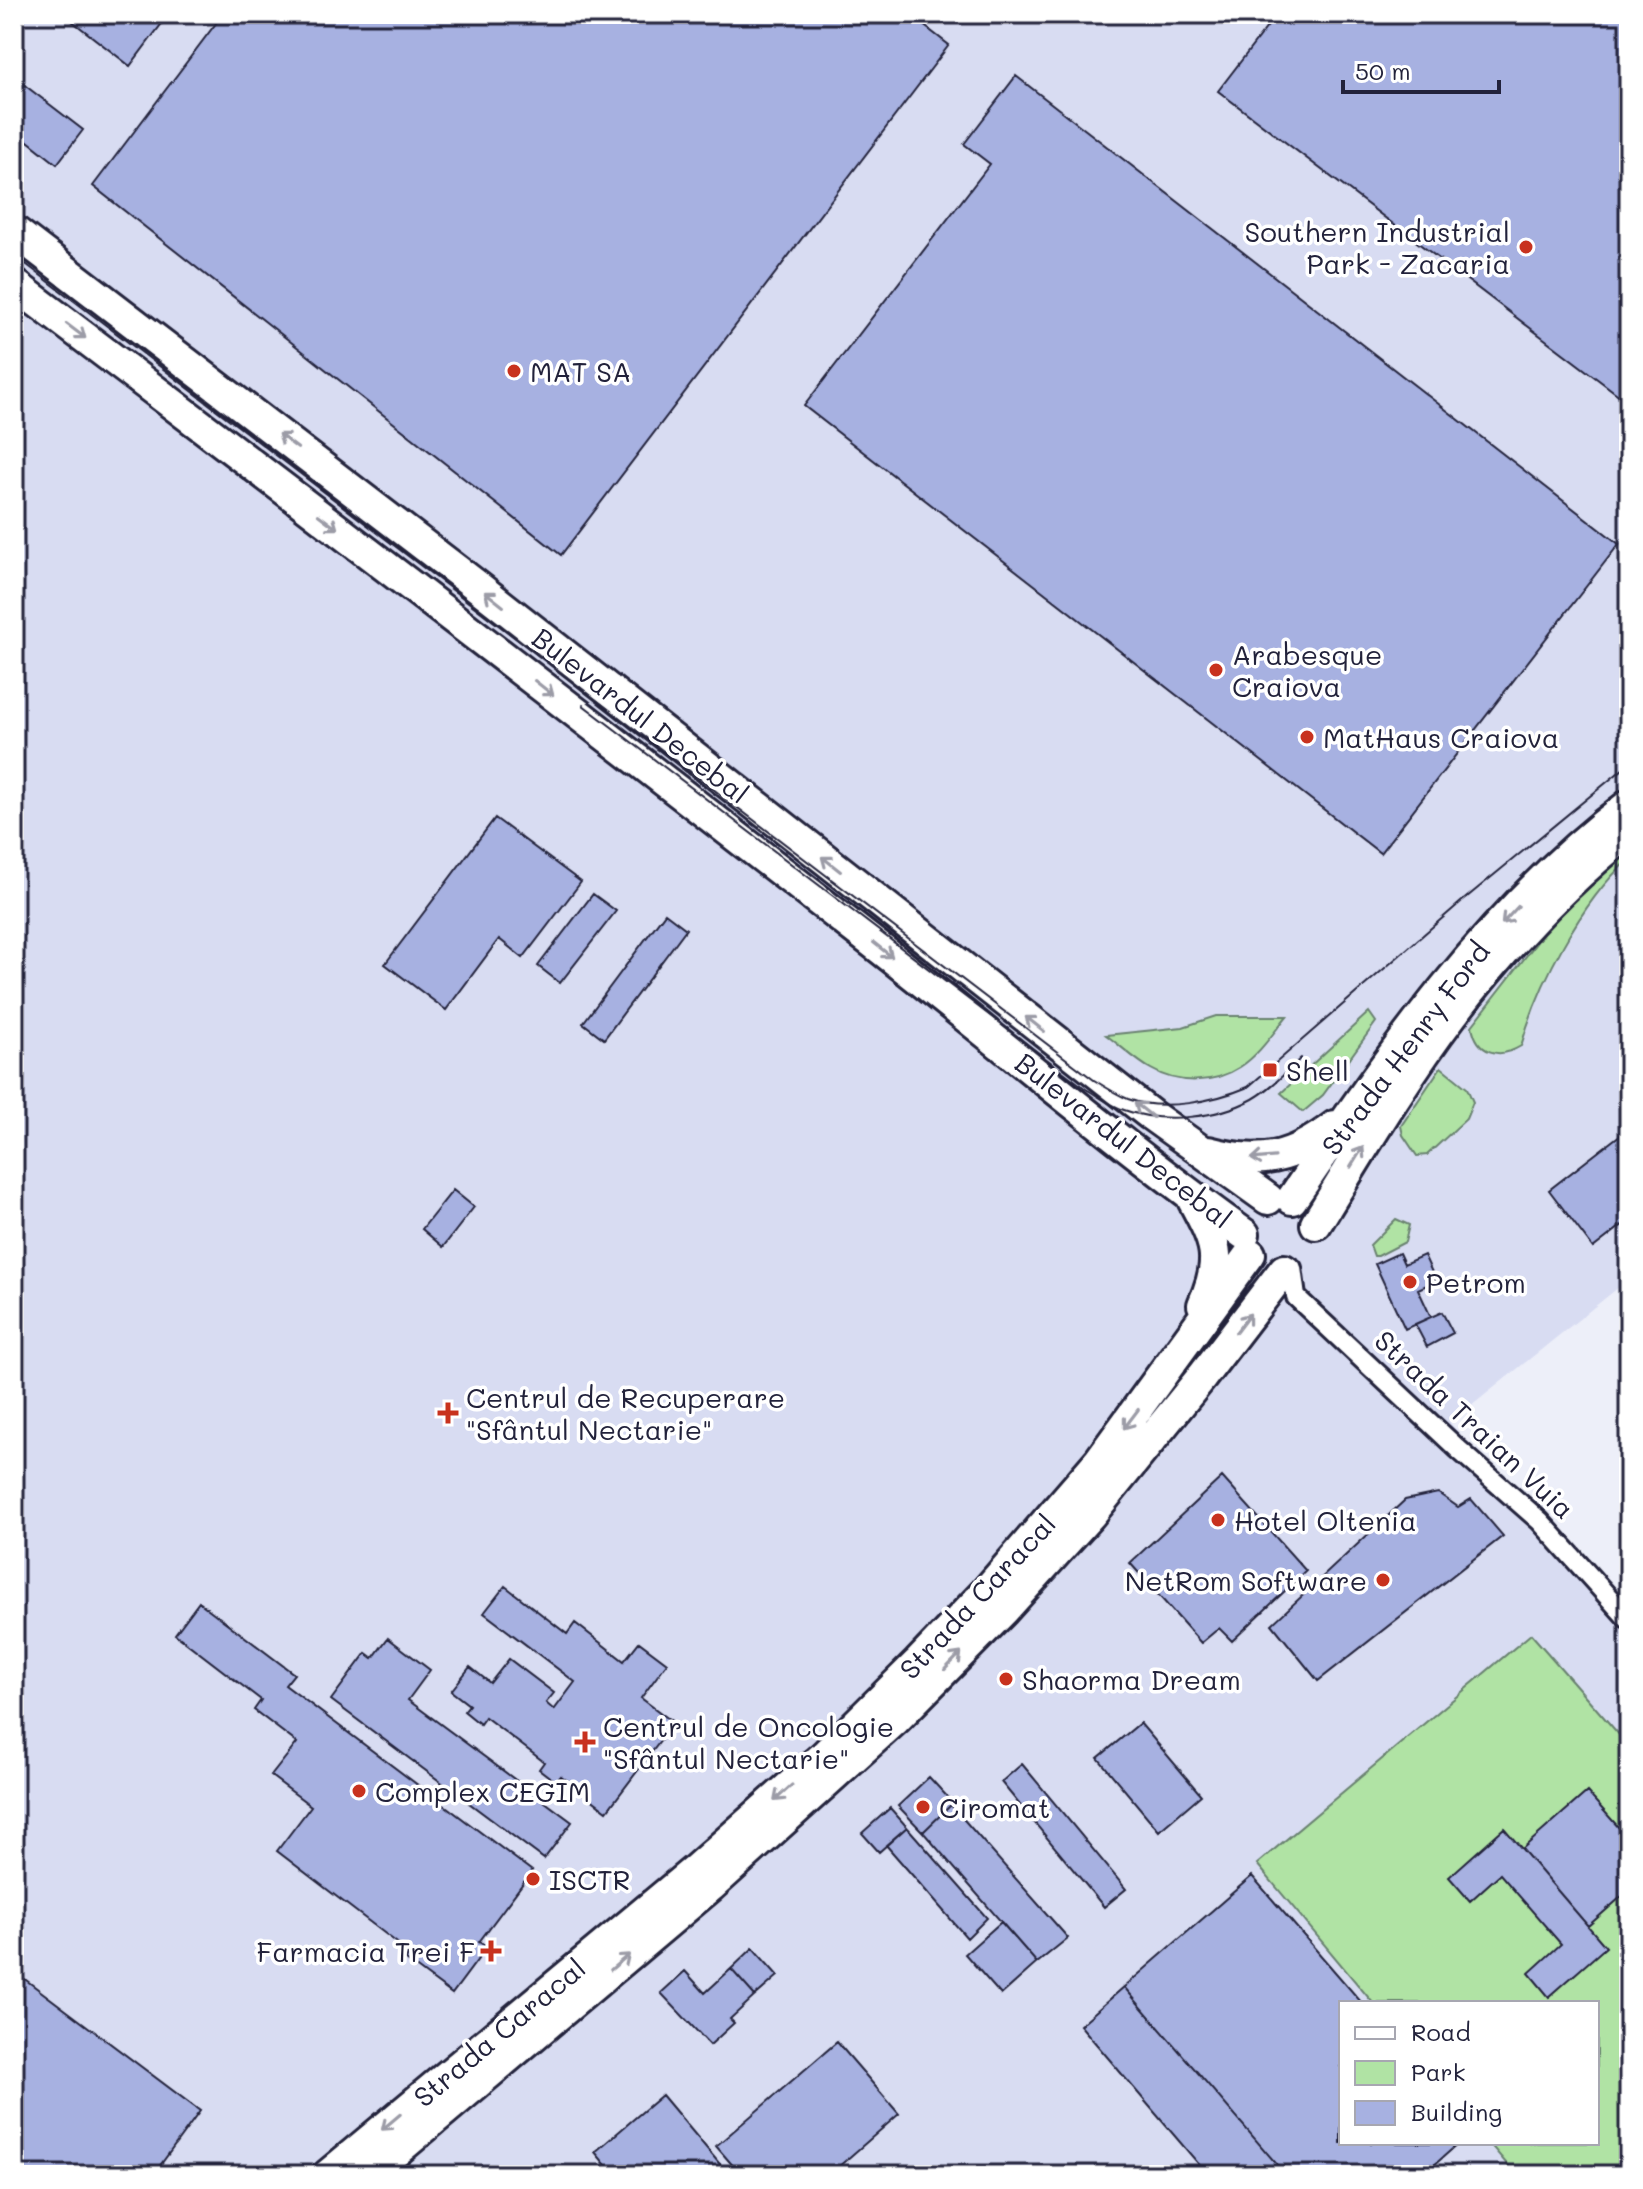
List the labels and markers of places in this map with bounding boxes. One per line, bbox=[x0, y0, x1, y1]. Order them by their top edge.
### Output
place label: Southern Industrial Park - Zacaria bbox=[1244, 213, 1510, 281]
marker: Southern Industrial Park - Zacaria bbox=[1517, 238, 1535, 256]
place label: MAT SA bbox=[530, 353, 631, 389]
marker: MAT SA bbox=[505, 362, 523, 380]
place label: Arabesque Craiova bbox=[1232, 636, 1382, 704]
marker: Arabesque Craiova bbox=[1207, 661, 1225, 679]
place label: MatHaus Craiova bbox=[1323, 719, 1559, 755]
marker: MatHaus Craiova bbox=[1298, 728, 1316, 746]
place label: Shell bbox=[1286, 1052, 1349, 1088]
marker: Shell bbox=[1261, 1061, 1279, 1079]
place label: Petrom bbox=[1426, 1264, 1526, 1300]
marker: Petrom bbox=[1401, 1273, 1419, 1291]
place label: Centrul de Recuperare "Sfântul Nectarie" bbox=[466, 1379, 785, 1447]
marker: Centrul de Recuperare "Sfântul Nectarie" bbox=[437, 1402, 459, 1424]
place label: Hotel Oltenia bbox=[1234, 1502, 1417, 1538]
marker: Hotel Oltenia bbox=[1209, 1511, 1227, 1529]
place label: NetRom Software bbox=[1125, 1562, 1367, 1598]
marker: NetRom Software bbox=[1374, 1571, 1392, 1589]
place label: Shaorma Dream bbox=[1022, 1661, 1241, 1697]
marker: Shaorma Dream bbox=[997, 1670, 1015, 1688]
place label: Centrul de Oncologie "Sfântul Nectarie" bbox=[603, 1708, 894, 1776]
marker: Centrul de Oncologie "Sfântul Nectarie" bbox=[574, 1731, 596, 1753]
place label: Complex CEGIM bbox=[375, 1773, 590, 1809]
marker: Complex CEGIM bbox=[350, 1782, 368, 1800]
place label: Ciromat bbox=[939, 1789, 1050, 1825]
marker: Ciromat bbox=[914, 1798, 932, 1816]
place label: ISCTR bbox=[549, 1861, 631, 1897]
marker: ISCTR bbox=[524, 1870, 542, 1888]
place label: Farmacia Trei F bbox=[256, 1933, 475, 1969]
marker: Farmacia Trei F bbox=[482, 1942, 500, 1960]

